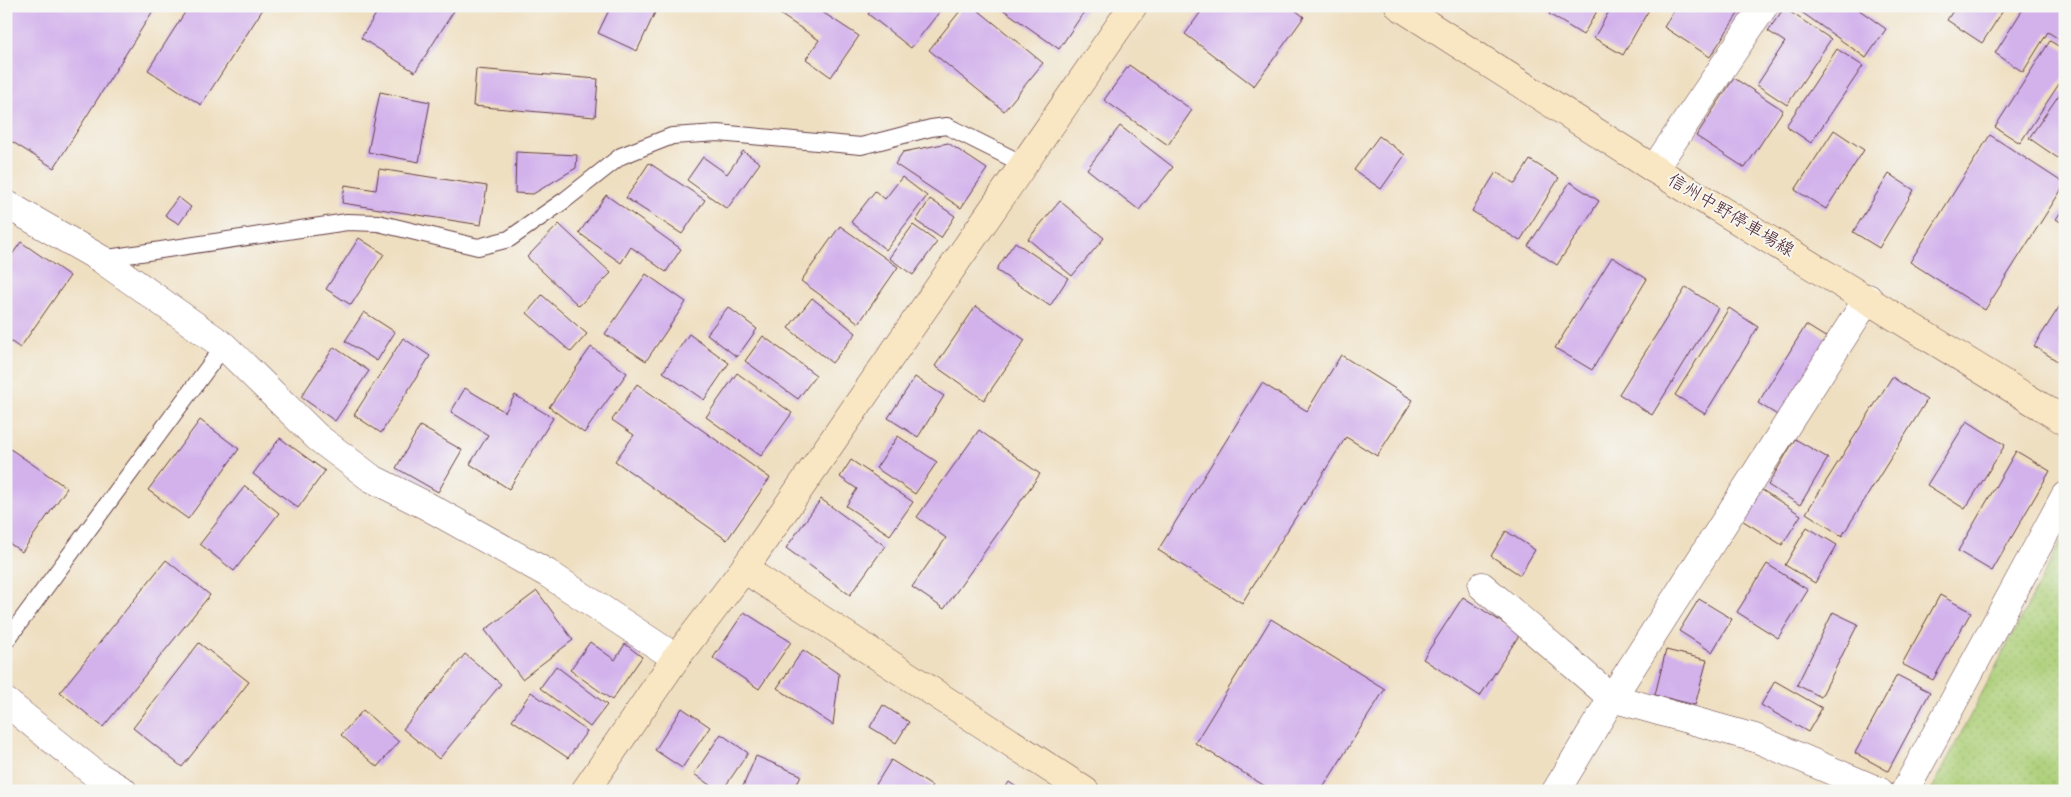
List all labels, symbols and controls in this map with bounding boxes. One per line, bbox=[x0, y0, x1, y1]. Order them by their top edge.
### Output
street label: 信州中野停車場線 bbox=[1664, 169, 1798, 261]

